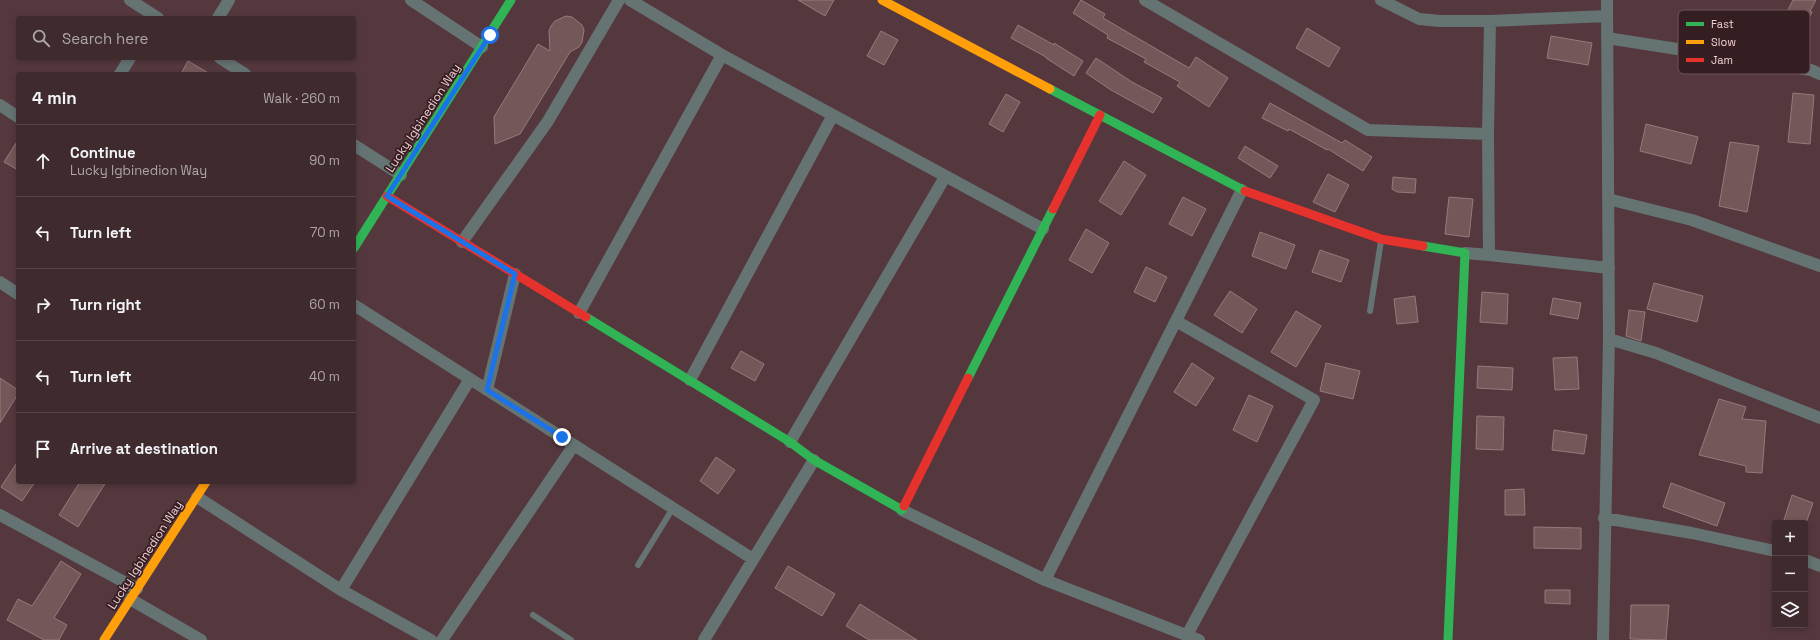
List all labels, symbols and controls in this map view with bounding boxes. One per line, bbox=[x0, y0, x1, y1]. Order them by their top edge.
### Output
legend bbox=[1678, 10, 1810, 74]
search box bbox=[16, 16, 356, 60]
text: Fast bbox=[1711, 17, 1734, 31]
route start bbox=[481, 26, 499, 44]
icon: search bbox=[30, 27, 52, 49]
text: Search here bbox=[62, 29, 148, 48]
text: Slow bbox=[1711, 35, 1736, 49]
text: Jam bbox=[1711, 53, 1733, 67]
street label: Lucky Igbinedion Way bbox=[382, 61, 464, 175]
text: 4 min bbox=[32, 87, 77, 109]
text: Walk · 260 m bbox=[263, 90, 340, 107]
text: Continue bbox=[70, 143, 136, 162]
icon: ahead bbox=[32, 150, 54, 172]
text: 90 m bbox=[309, 152, 340, 169]
text: Lucky Igbinedion Way bbox=[70, 162, 207, 179]
icon: left bbox=[32, 222, 54, 244]
text: Turn left bbox=[70, 223, 132, 242]
text: 70 m bbox=[310, 224, 340, 241]
icon: right bbox=[32, 294, 54, 316]
text: Turn right bbox=[70, 295, 141, 314]
text: 60 m bbox=[309, 296, 340, 313]
icon: left bbox=[32, 366, 54, 388]
text: Turn left bbox=[70, 367, 132, 386]
text: 40 m bbox=[309, 368, 340, 385]
route end bbox=[553, 428, 571, 446]
icon: arrive bbox=[32, 438, 54, 460]
text: Arrive at destination bbox=[70, 439, 218, 458]
street label: Lucky Igbinedion Way bbox=[104, 498, 186, 612]
map controls bbox=[1772, 520, 1808, 628]
button: + bbox=[1772, 520, 1808, 556]
button: − bbox=[1772, 556, 1808, 592]
button: layers bbox=[1772, 592, 1808, 628]

